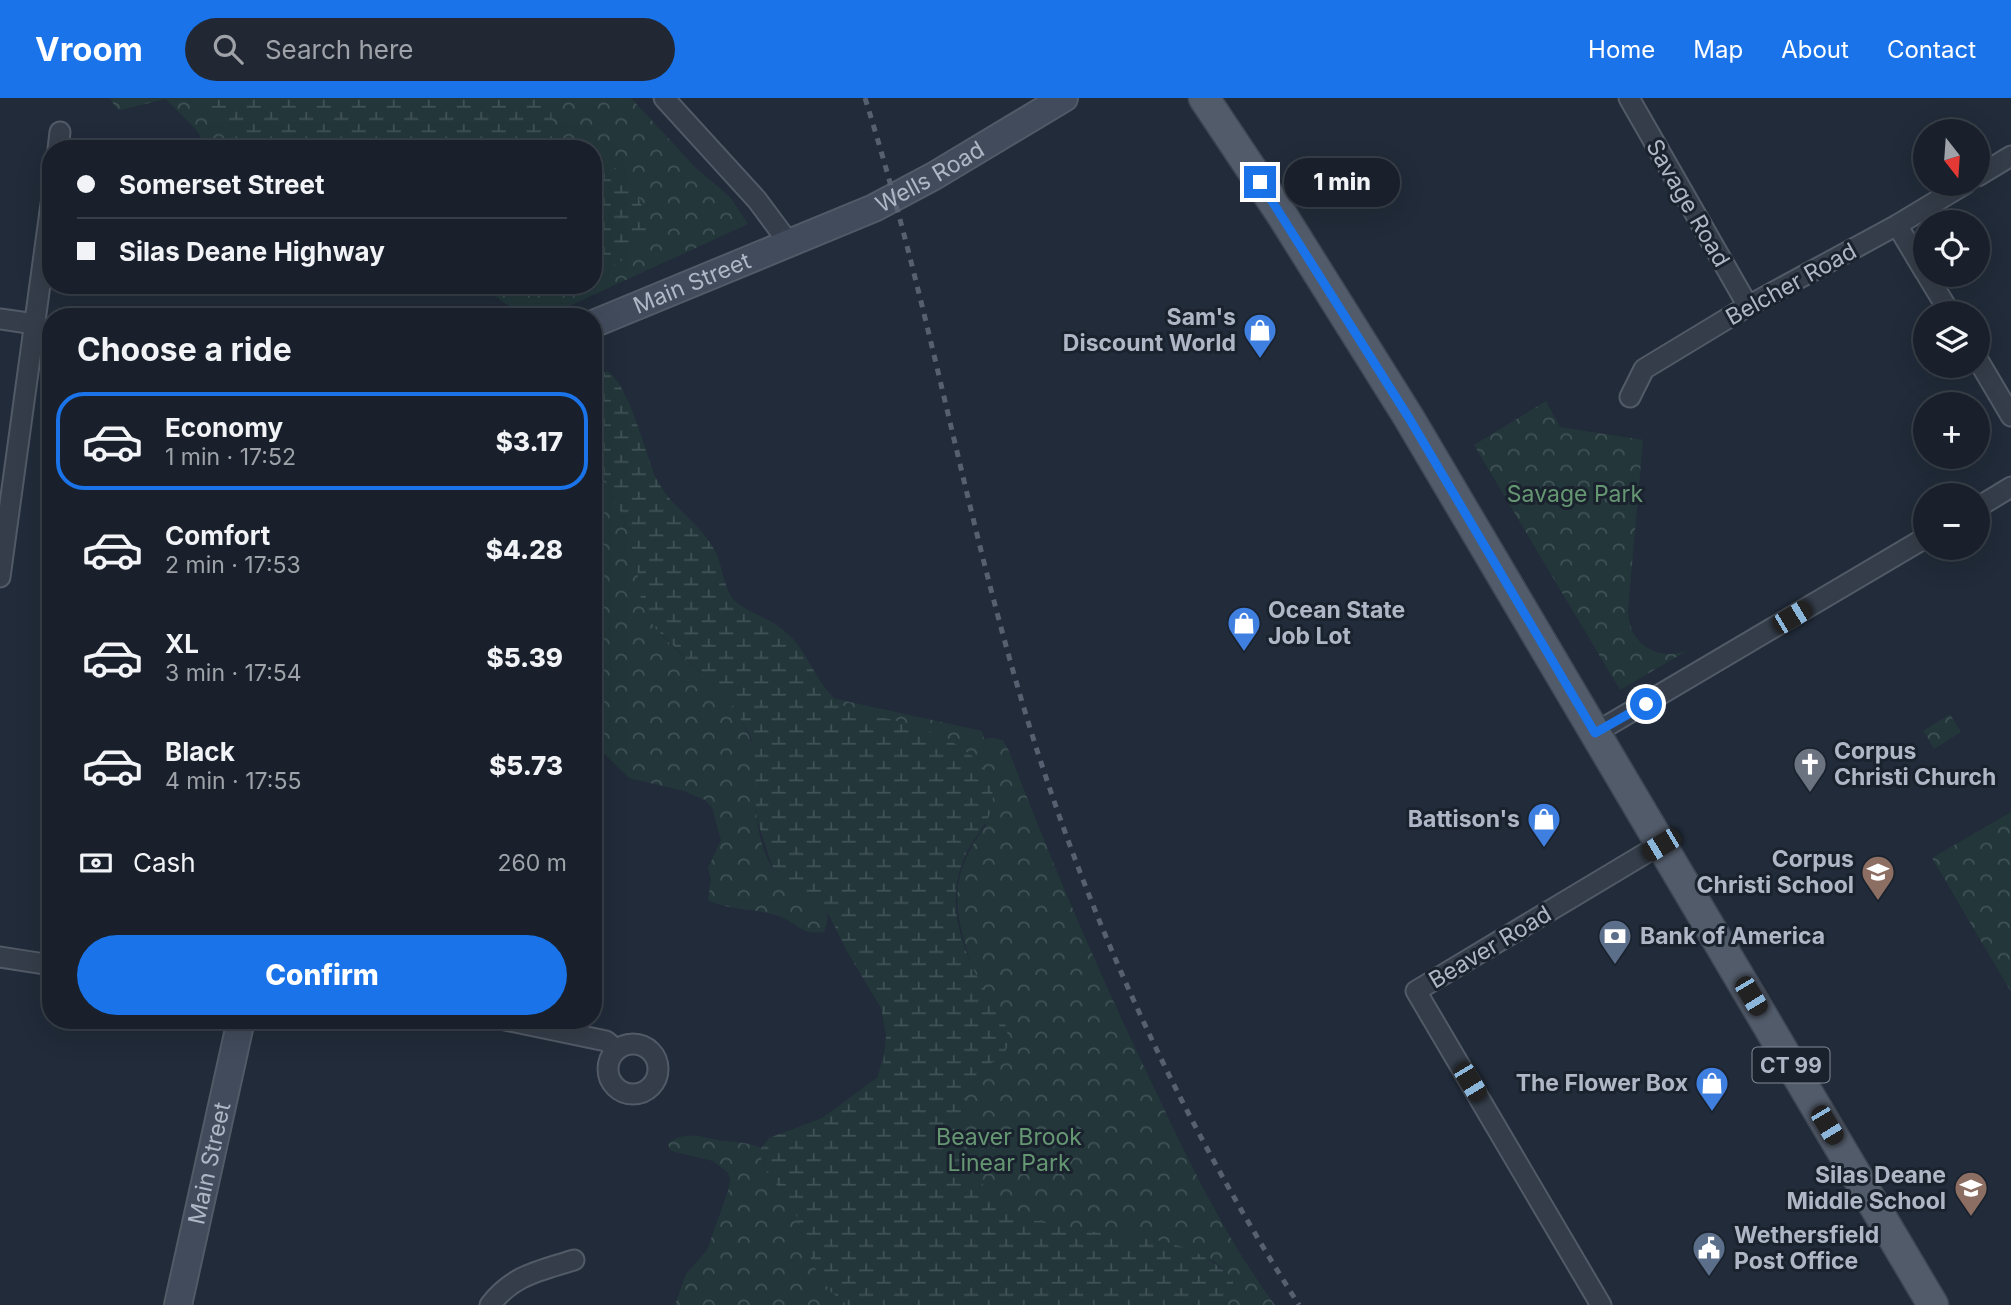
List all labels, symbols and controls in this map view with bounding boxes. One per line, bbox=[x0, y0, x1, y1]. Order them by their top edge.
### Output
search box bbox=[185, 18, 675, 81]
text: Vroom bbox=[35, 29, 143, 69]
icon: search bbox=[209, 30, 247, 68]
text: Search here bbox=[265, 34, 414, 65]
text: Home bbox=[1588, 35, 1655, 64]
text: Map bbox=[1693, 35, 1743, 64]
text: About bbox=[1781, 35, 1849, 64]
text: Contact bbox=[1887, 35, 1976, 64]
north arrow bbox=[1913, 119, 1990, 196]
map controls bbox=[1913, 119, 1990, 560]
street label: Savage Road bbox=[1640, 134, 1736, 272]
street label: Wells Road bbox=[871, 135, 989, 219]
callout: 1 min bbox=[1284, 158, 1400, 206]
route end bbox=[1244, 166, 1276, 198]
text: 1 min bbox=[1313, 168, 1371, 196]
text: Somerset Street bbox=[119, 169, 325, 200]
button: locate bbox=[1913, 210, 1990, 287]
text: Silas Deane Highway bbox=[119, 236, 385, 267]
street label: Belcher Road bbox=[1721, 237, 1861, 331]
street label: Main Street bbox=[629, 246, 755, 320]
button: layers bbox=[1913, 301, 1990, 378]
place label: Sam's Discount World bbox=[1063, 303, 1236, 357]
shop icon: Sam's Discount World bbox=[1241, 311, 1279, 360]
text: Choose a ride bbox=[77, 330, 292, 369]
button: + bbox=[1913, 392, 1990, 469]
icon: car bbox=[81, 410, 144, 473]
text: Economy bbox=[165, 412, 283, 443]
text: $3.17 bbox=[496, 426, 563, 457]
text: 1 min · 17:52 bbox=[165, 443, 296, 471]
park label: Savage Park bbox=[1507, 480, 1644, 508]
button: − bbox=[1913, 483, 1990, 560]
icon: car bbox=[81, 518, 144, 581]
text: Comfort bbox=[165, 520, 270, 551]
text: $4.28 bbox=[486, 534, 563, 565]
text: 2 min · 17:53 bbox=[165, 551, 301, 579]
place label: Ocean State Job Lot bbox=[1268, 596, 1405, 650]
car bbox=[1769, 597, 1816, 637]
shop icon: Ocean State Job Lot bbox=[1225, 604, 1263, 653]
icon: car bbox=[81, 626, 144, 689]
text: XL bbox=[165, 628, 199, 659]
text: $5.39 bbox=[487, 642, 563, 673]
text: 3 min · 17:54 bbox=[165, 659, 302, 687]
route start bbox=[1630, 688, 1662, 720]
icon: car bbox=[81, 734, 144, 797]
text: Black bbox=[165, 736, 235, 767]
place label: Corpus Christi Church bbox=[1834, 737, 1996, 791]
church icon: Corpus Christi Church bbox=[1791, 745, 1829, 794]
text: $5.73 bbox=[489, 750, 563, 781]
text: 4 min · 17:55 bbox=[165, 767, 301, 795]
shop icon: Battison's bbox=[1525, 800, 1563, 849]
place label: Battison's bbox=[1408, 805, 1520, 833]
car bbox=[1638, 825, 1685, 865]
icon: cash bbox=[77, 844, 115, 882]
place label: Corpus Christi School bbox=[1697, 845, 1854, 899]
text: Cash bbox=[133, 847, 196, 878]
text: 260 m bbox=[498, 849, 567, 877]
school or university icon: Corpus Christi School bbox=[1859, 853, 1897, 902]
street label: Beaver Road bbox=[1424, 900, 1556, 994]
bank icon: Bank of America bbox=[1596, 917, 1634, 966]
place label: Bank of America bbox=[1640, 922, 1825, 950]
button: Confirm bbox=[77, 935, 567, 1015]
car bbox=[1732, 973, 1771, 1019]
road number: CT 99 bbox=[1752, 1048, 1830, 1082]
car bbox=[1451, 1059, 1490, 1105]
shop icon: The Flower Box bbox=[1693, 1064, 1731, 1113]
place label: The Flower Box bbox=[1516, 1069, 1688, 1097]
street label: Main Street bbox=[182, 1099, 236, 1227]
car bbox=[1808, 1102, 1847, 1148]
park label: Beaver Brook Linear Park bbox=[936, 1123, 1082, 1177]
place label: Silas Deane Middle School bbox=[1787, 1161, 1946, 1215]
school or university icon: Silas Deane Middle School bbox=[1952, 1169, 1990, 1218]
place label: Wethersfield Post Office bbox=[1734, 1221, 1879, 1275]
public building icon: Wethersfield Post Office bbox=[1690, 1229, 1728, 1278]

